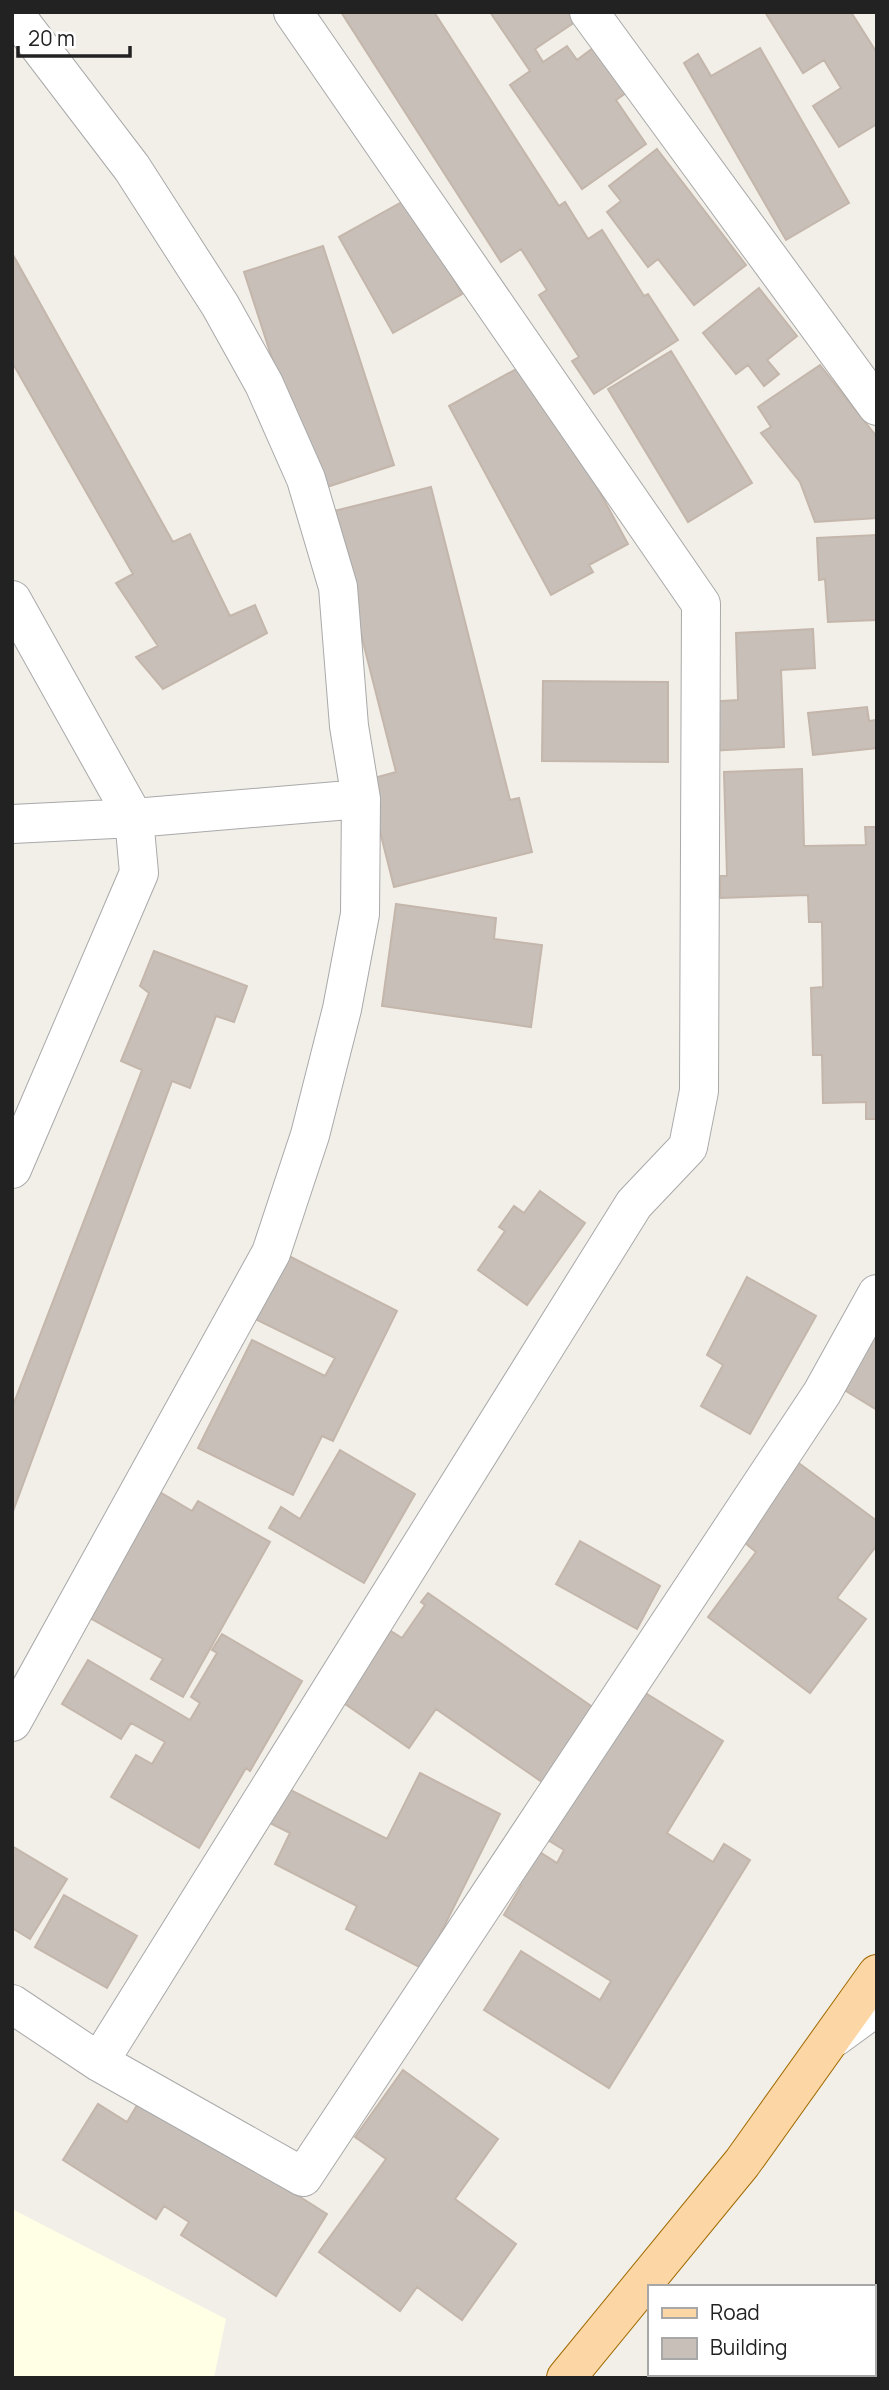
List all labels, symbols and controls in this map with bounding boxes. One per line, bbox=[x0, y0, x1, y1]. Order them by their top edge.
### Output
scale bar bbox=[18, 14, 130, 58]
text: 20 m bbox=[28, 24, 75, 52]
legend bbox=[648, 2285, 875, 2376]
text: Road bbox=[710, 2298, 760, 2326]
text: Building bbox=[710, 2333, 787, 2361]

